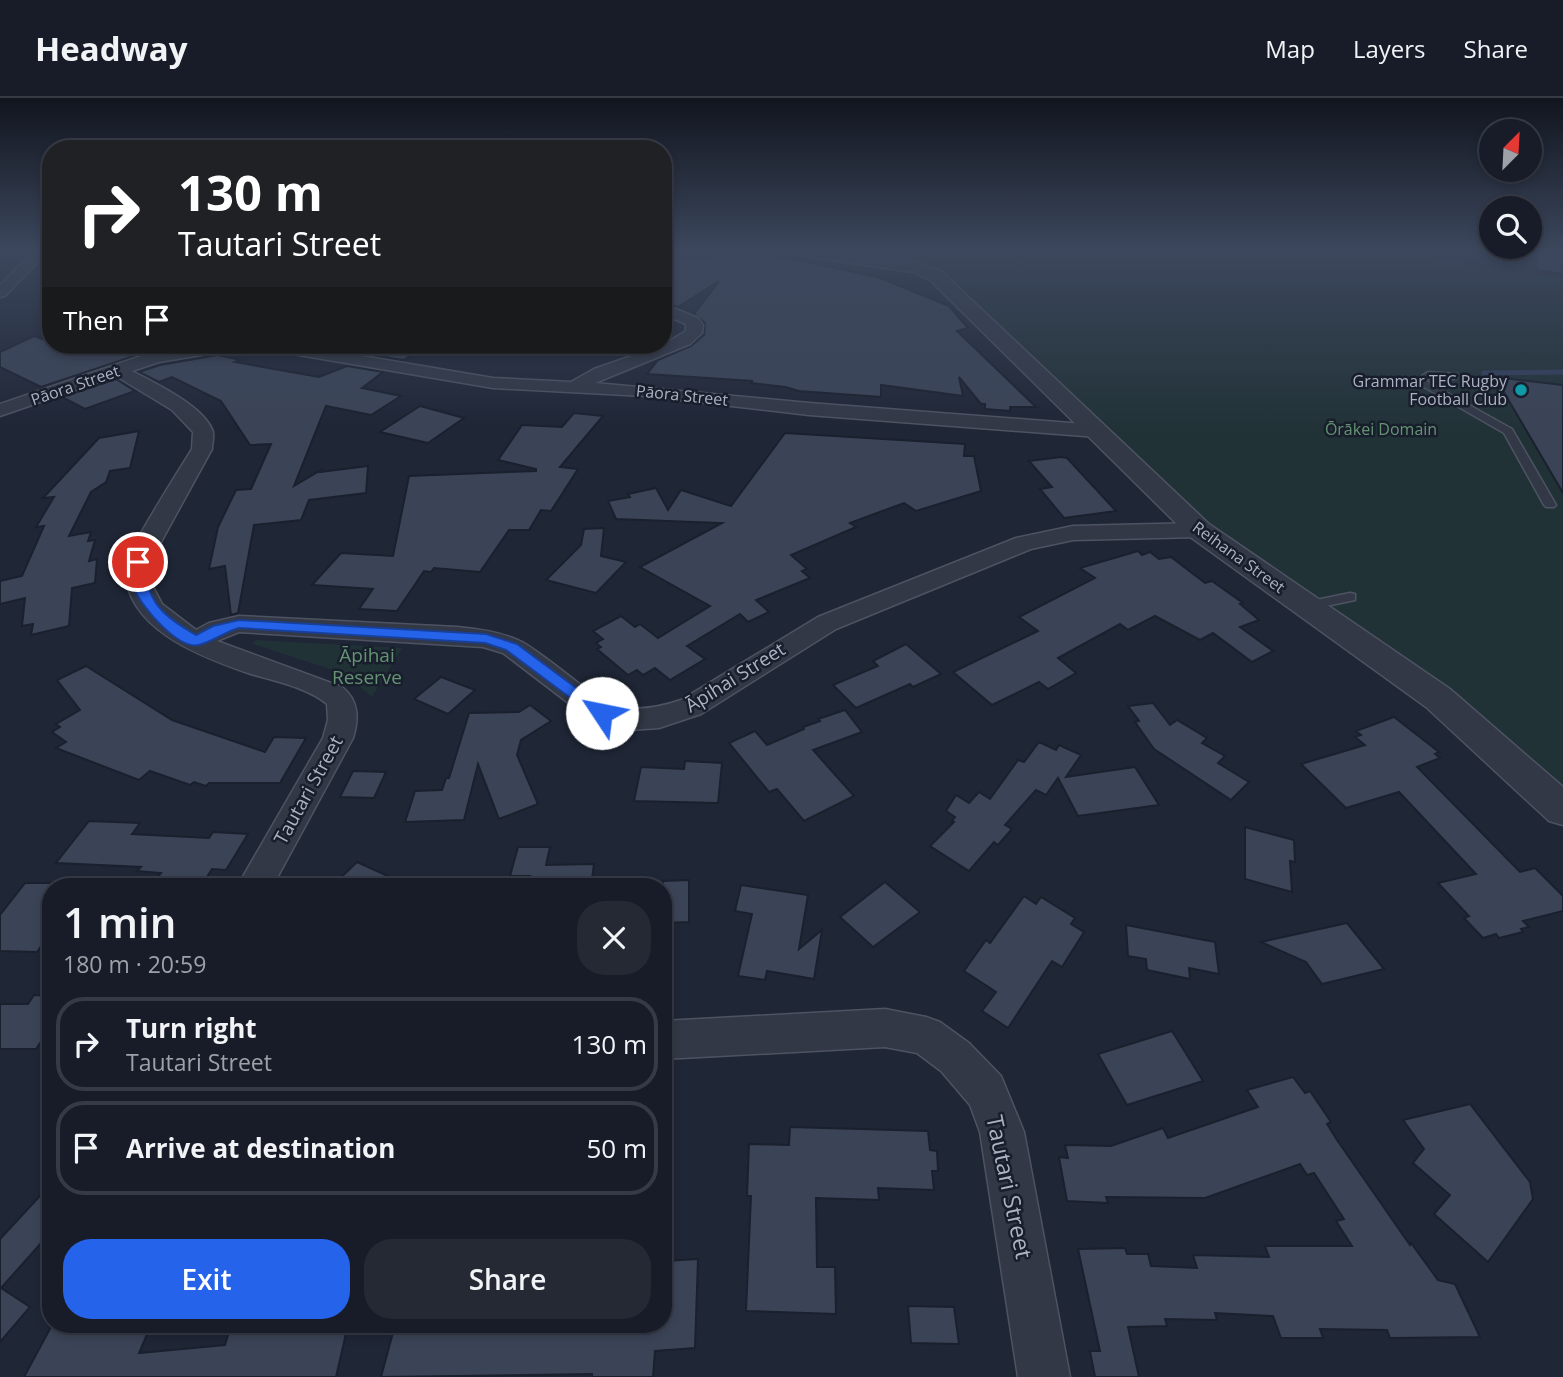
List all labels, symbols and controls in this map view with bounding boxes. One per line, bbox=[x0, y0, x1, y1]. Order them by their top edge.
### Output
text: Headway bbox=[35, 26, 188, 71]
text: Map bbox=[1265, 32, 1315, 65]
text: Layers bbox=[1353, 32, 1426, 65]
text: Share bbox=[1464, 32, 1528, 65]
north arrow bbox=[1479, 119, 1542, 182]
map controls bbox=[1479, 119, 1542, 259]
text: 130 m bbox=[178, 159, 323, 225]
icon: right bbox=[63, 168, 154, 259]
button: search bbox=[1479, 196, 1542, 259]
text: Tautari Street bbox=[178, 222, 381, 265]
icon: arrive bbox=[138, 301, 176, 339]
text: Then bbox=[63, 302, 124, 338]
street label: Pāora Street bbox=[28, 359, 123, 410]
place label: Grammar TEC Rugby Football Club bbox=[1353, 370, 1508, 410]
street label: Pāora Street bbox=[635, 379, 729, 411]
marker: Grammar TEC Rugby Football Club bbox=[1513, 382, 1529, 398]
park label: Ōrākei Domain bbox=[1325, 418, 1437, 440]
street label: Reihana Street bbox=[1188, 516, 1290, 598]
pin bbox=[108, 532, 168, 592]
icon: arrive bbox=[119, 543, 157, 581]
street label: Āpihai Street bbox=[680, 636, 790, 718]
park label: Āpihai Reserve bbox=[332, 642, 402, 690]
position arrow bbox=[565, 676, 639, 750]
street label: Tautari Street bbox=[267, 731, 349, 849]
text: 1 min bbox=[63, 893, 176, 950]
button: close bbox=[577, 901, 651, 975]
text: 180 m · 20:59 bbox=[63, 948, 206, 980]
text: Turn right bbox=[126, 1010, 257, 1046]
icon: right bbox=[67, 1025, 105, 1063]
text: 130 m bbox=[572, 1026, 647, 1062]
text: Tautari Street bbox=[126, 1046, 272, 1078]
street label: Tautari Street bbox=[979, 1112, 1041, 1262]
icon: arrive bbox=[67, 1129, 105, 1167]
text: Arrive at destination bbox=[126, 1130, 395, 1166]
text: 50 m bbox=[586, 1130, 647, 1166]
button: Exit bbox=[63, 1239, 350, 1319]
button: Share bbox=[364, 1239, 651, 1319]

